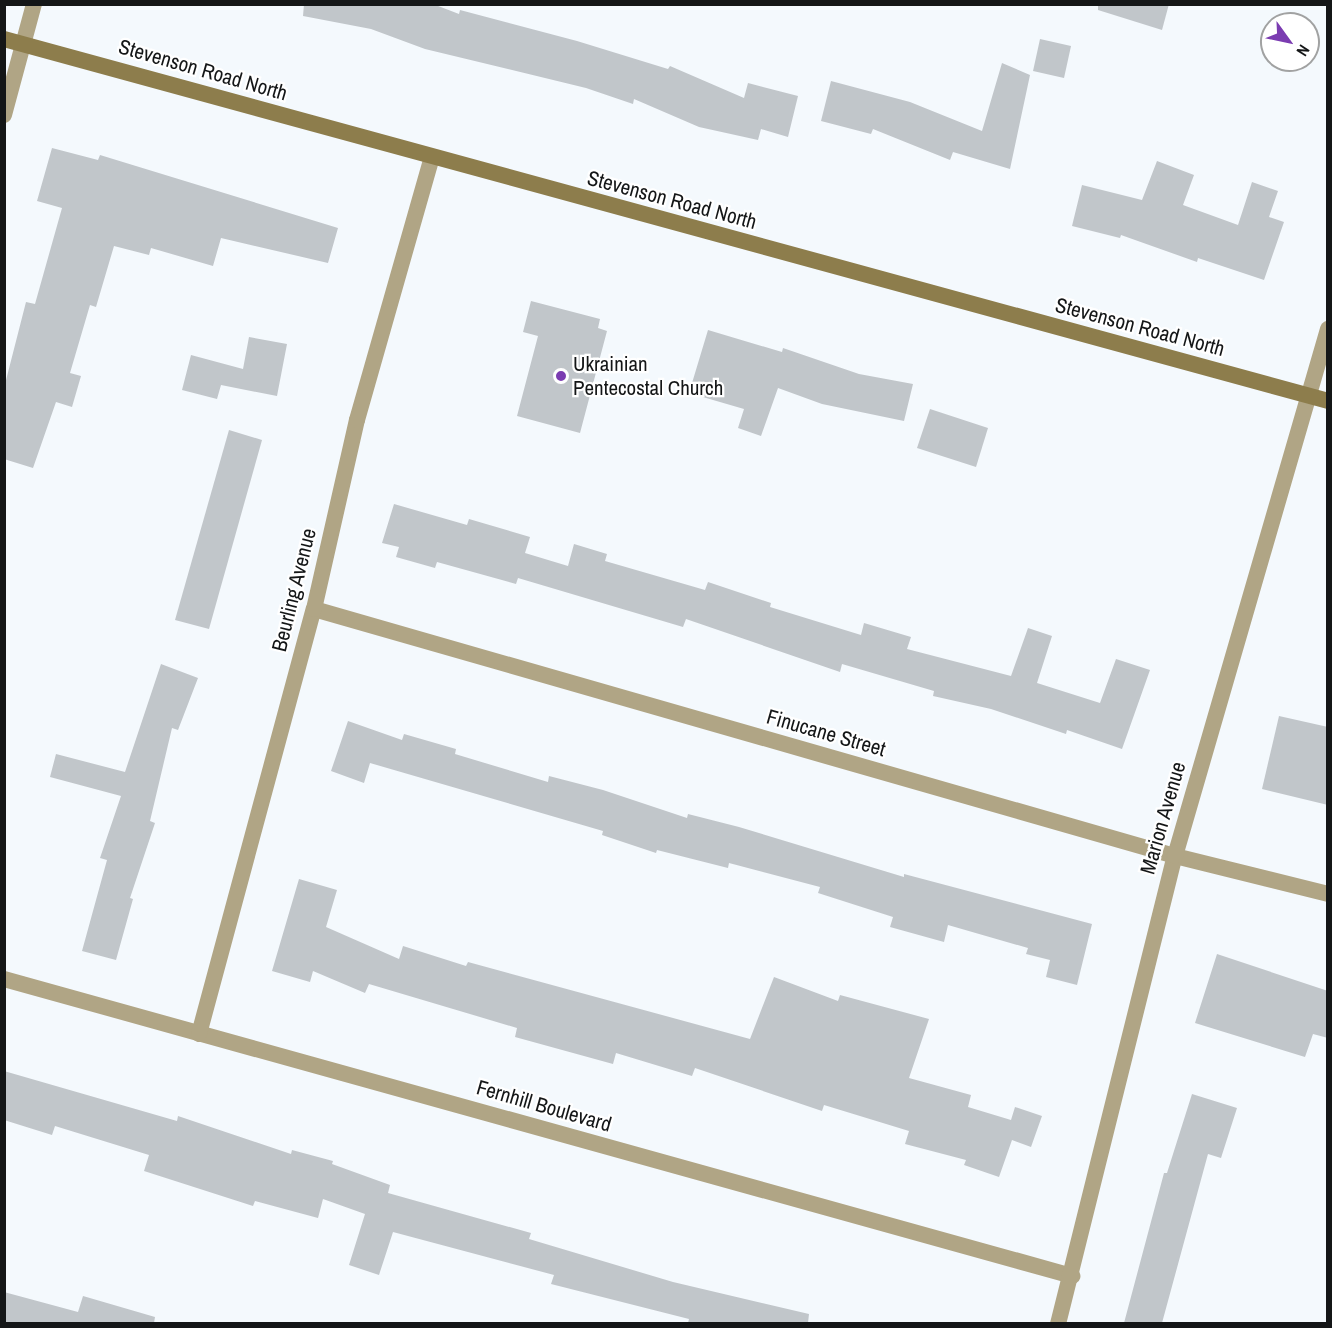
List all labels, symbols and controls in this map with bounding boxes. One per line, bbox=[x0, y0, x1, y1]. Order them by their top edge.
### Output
north arrow bbox=[1260, 12, 1320, 72]
street label: Stevenson Road North bbox=[116, 34, 290, 106]
text: N bbox=[1292, 41, 1315, 61]
street label: Stevenson Road North bbox=[585, 165, 759, 235]
street label: Stevenson Road North bbox=[1053, 292, 1227, 362]
place label: Ukrainian Pentecostal Church bbox=[573, 351, 723, 401]
marker: Ukrainian Pentecostal Church bbox=[554, 369, 568, 383]
street label: Beurling Avenue bbox=[266, 525, 322, 655]
street label: Finucane Street bbox=[764, 704, 888, 762]
street label: Marion Avenue bbox=[1135, 759, 1191, 877]
street label: Fernhill Boulevard bbox=[474, 1075, 614, 1137]

